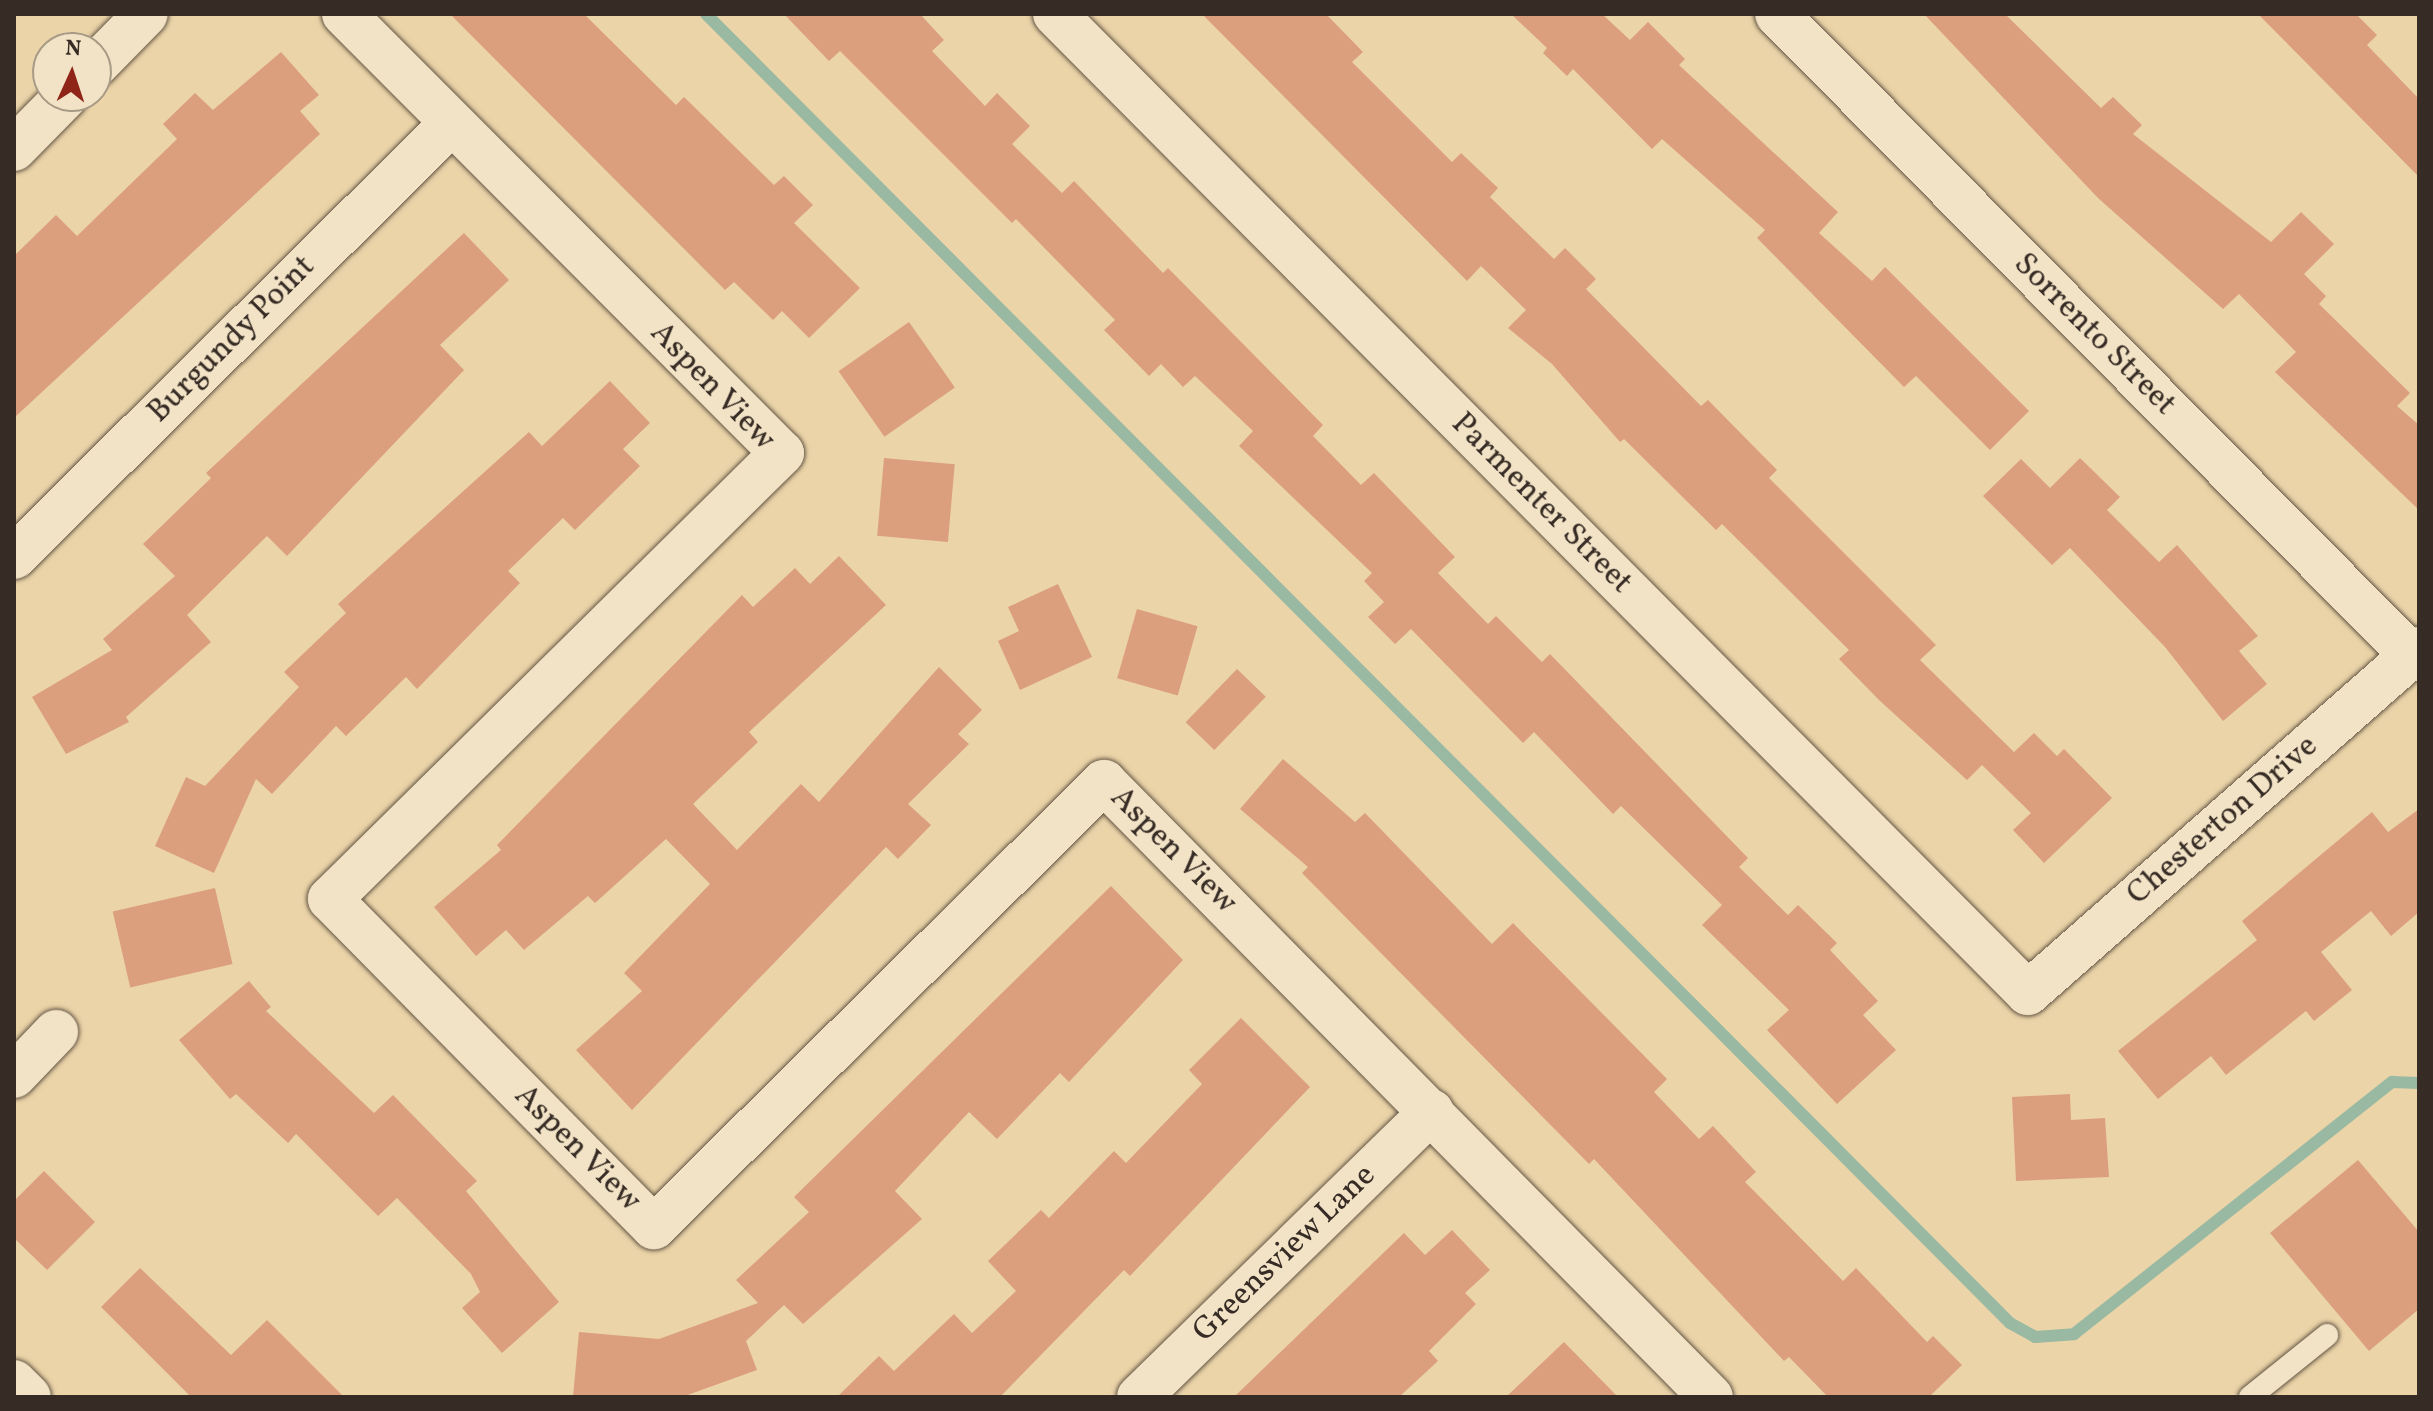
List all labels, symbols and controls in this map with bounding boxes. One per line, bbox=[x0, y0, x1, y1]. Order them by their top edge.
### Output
north arrow bbox=[32, 32, 112, 112]
text: N bbox=[64, 34, 82, 65]
street label: Sorrento Street bbox=[2005, 246, 2183, 424]
street label: Burgundy Point bbox=[140, 248, 324, 432]
street label: Aspen View bbox=[641, 314, 783, 460]
street label: Parmenter Street bbox=[1442, 405, 1640, 603]
street label: Chesterton Drive bbox=[2120, 728, 2326, 914]
street label: Aspen View bbox=[1101, 779, 1245, 923]
street label: Aspen View bbox=[505, 1077, 649, 1221]
street label: Greensview Lane bbox=[1185, 1157, 1385, 1351]

